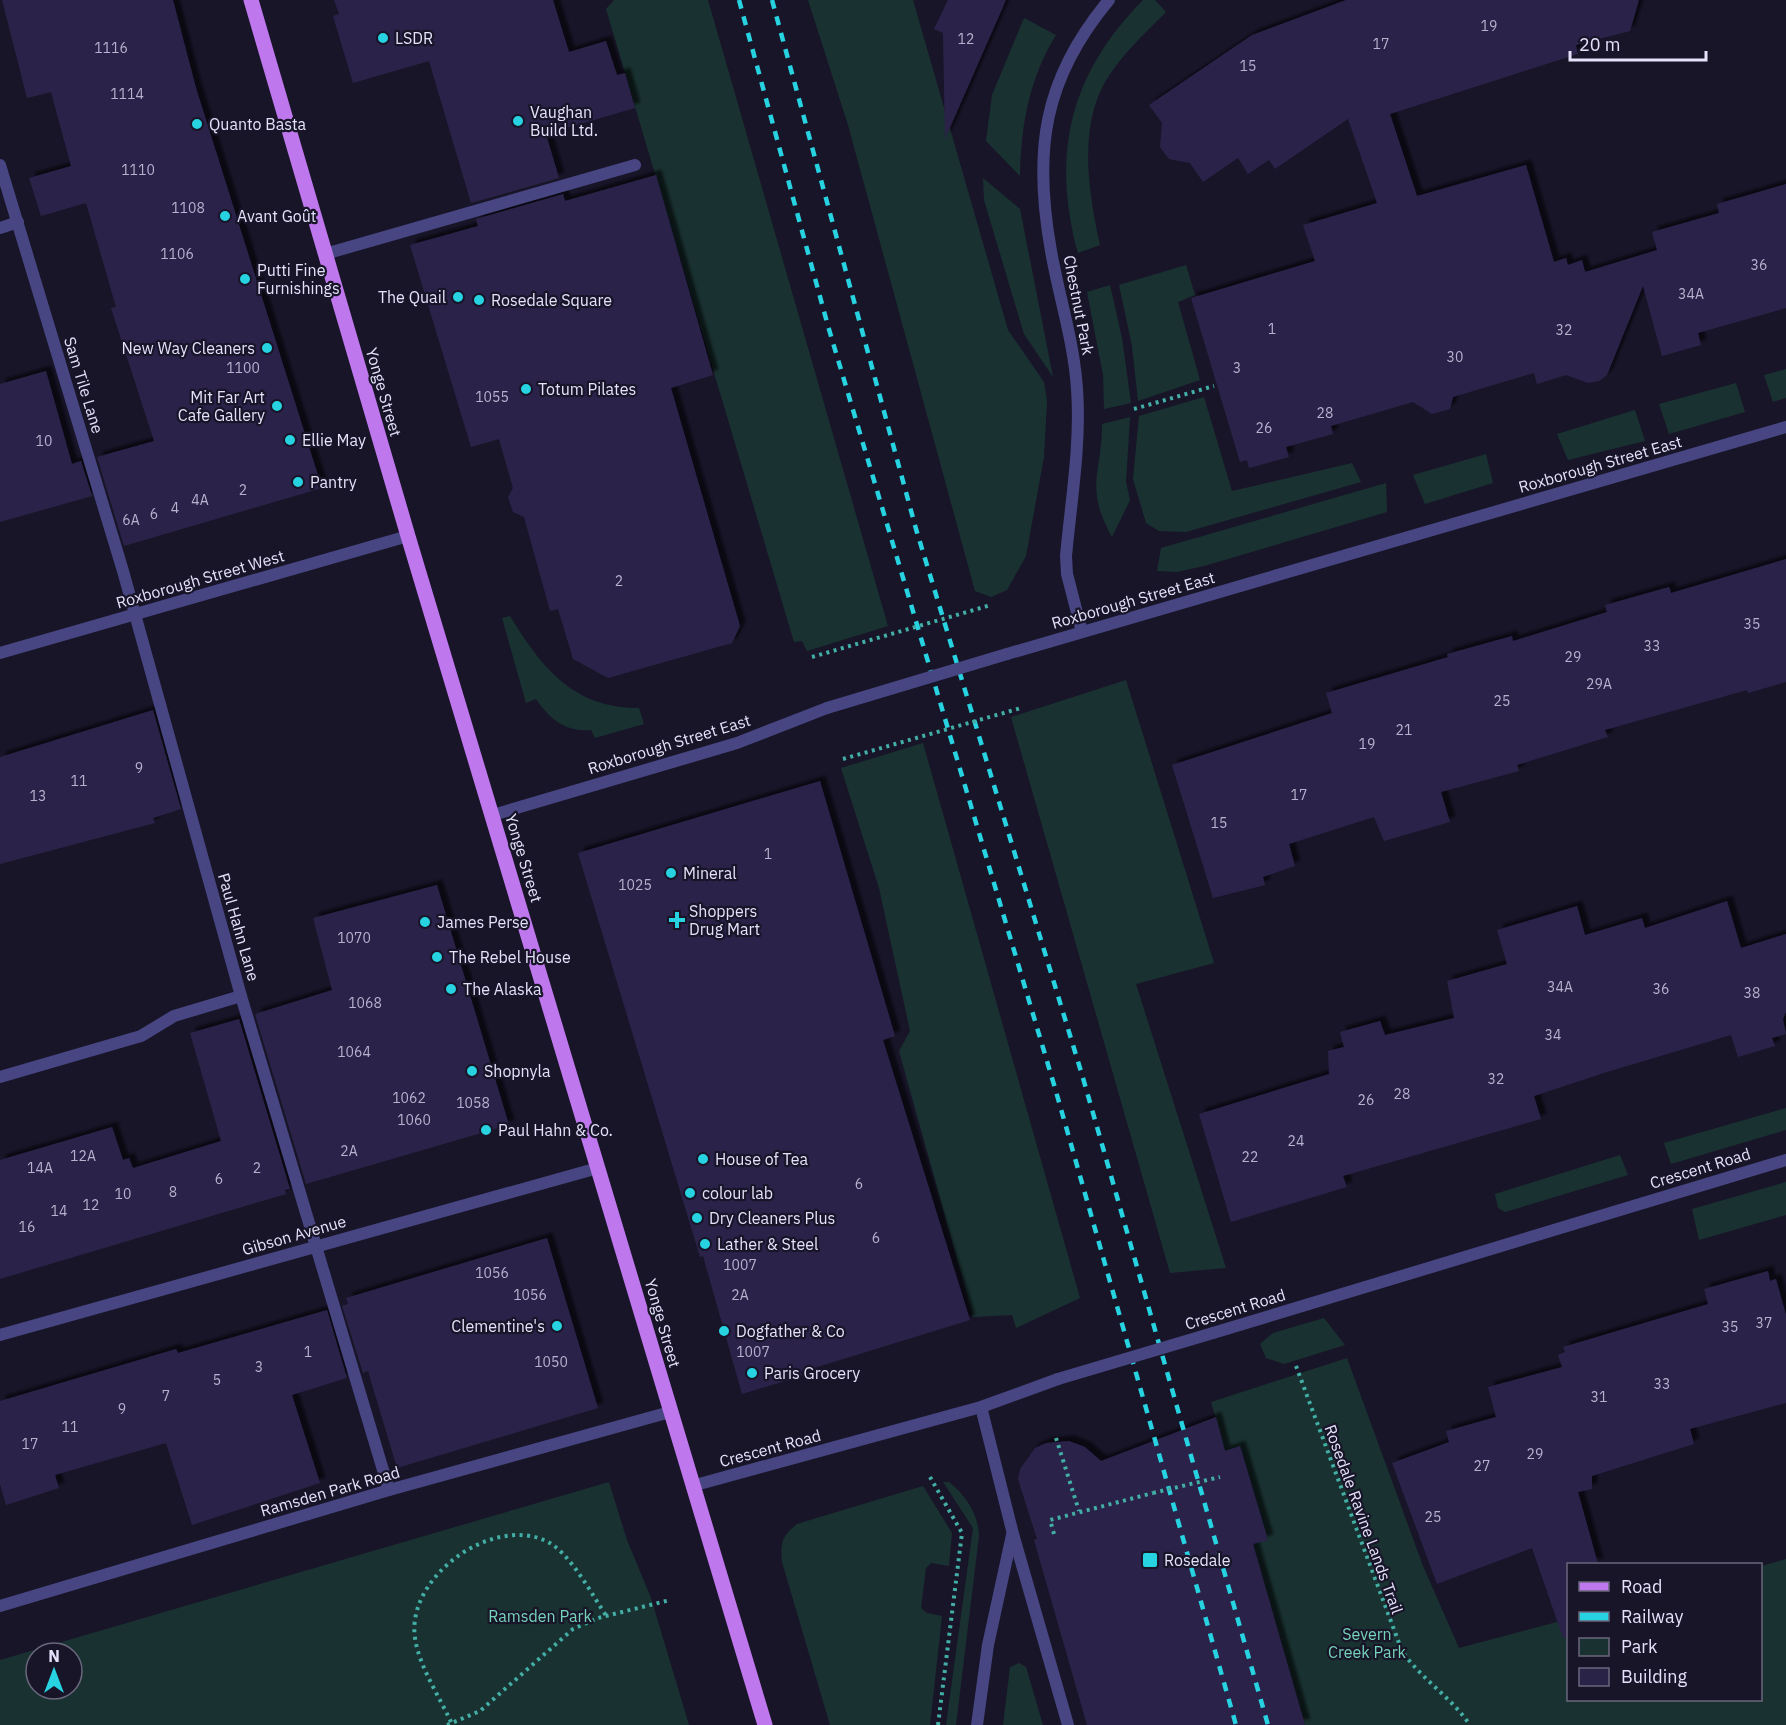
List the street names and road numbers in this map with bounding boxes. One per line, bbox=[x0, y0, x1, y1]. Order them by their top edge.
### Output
street label: Chestnut Park bbox=[1060, 253, 1099, 357]
street label: Sam Tile Lane bbox=[60, 334, 108, 436]
street label: Yonge Street bbox=[362, 345, 406, 439]
street label: Roxborough Street East bbox=[1516, 431, 1684, 497]
street label: Roxborough Street West bbox=[114, 545, 286, 613]
street label: Roxborough Street East bbox=[1049, 567, 1217, 633]
street label: Roxborough Street East bbox=[585, 710, 753, 778]
street label: Yonge Street bbox=[501, 811, 547, 905]
street label: Paul Hahn Lane bbox=[214, 871, 264, 984]
street label: Crescent Road bbox=[1647, 1143, 1753, 1193]
street label: Gibson Avenue bbox=[240, 1211, 349, 1259]
street label: Yonge Street bbox=[641, 1276, 685, 1370]
street label: Crescent Road bbox=[1182, 1284, 1288, 1334]
street label: Rosedale Ravine Lands Trail bbox=[1320, 1422, 1408, 1616]
street label: Crescent Road bbox=[717, 1425, 823, 1471]
street label: Ramsden Park Road bbox=[258, 1462, 402, 1520]

